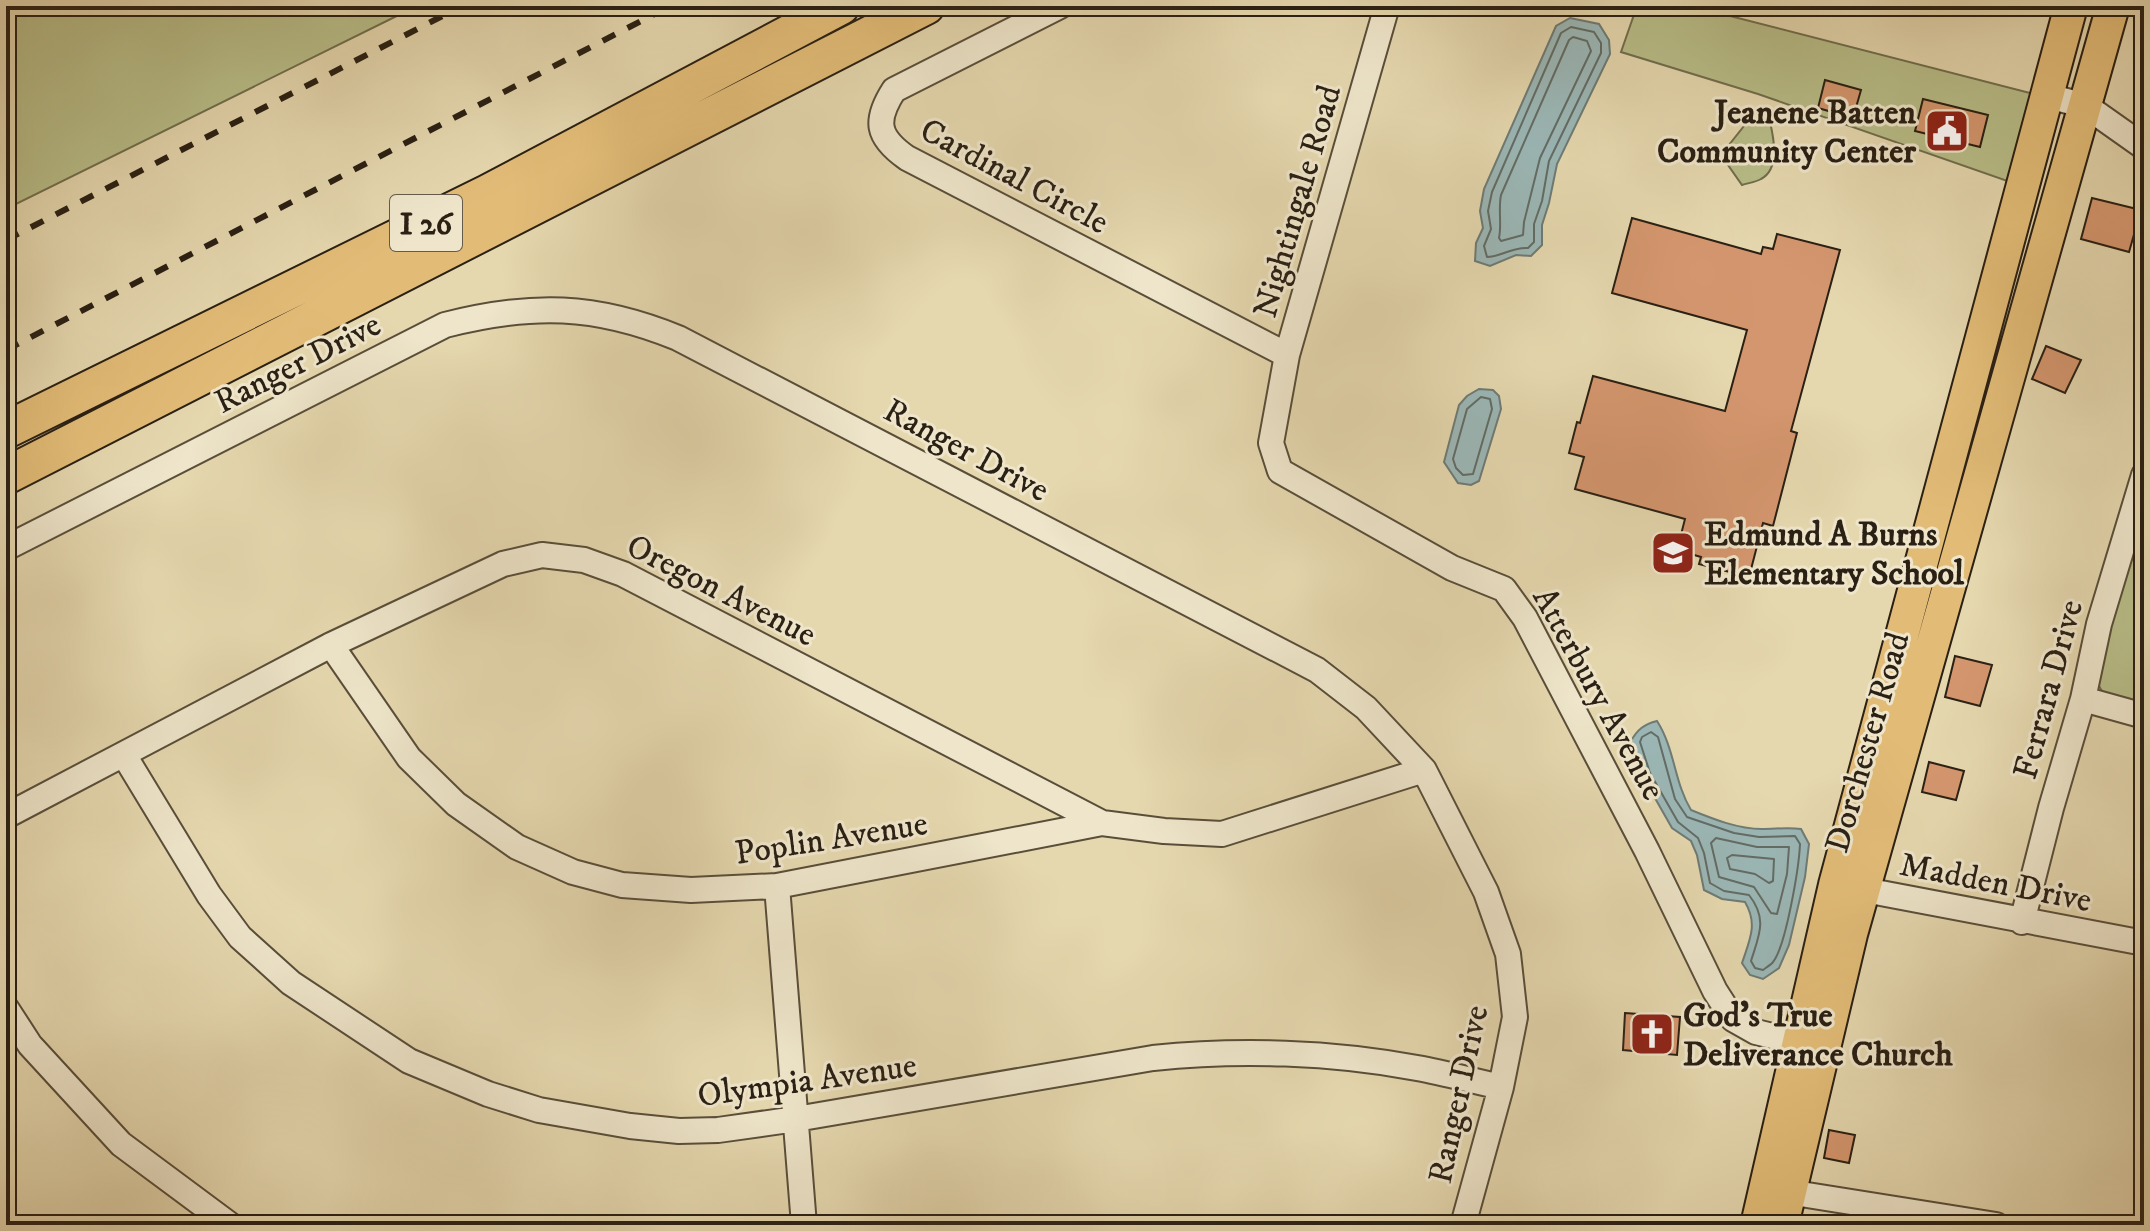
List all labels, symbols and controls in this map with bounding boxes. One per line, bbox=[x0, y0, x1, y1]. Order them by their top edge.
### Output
street label: Nightingale Road bbox=[1245, 80, 1351, 323]
place label: Jeanene Batten Community Center bbox=[1657, 92, 1916, 173]
public building icon: Jeanene Batten Community Center bbox=[1923, 107, 1971, 155]
street label: Cardinal Circle bbox=[913, 109, 1116, 244]
road number: I 26 bbox=[390, 195, 462, 251]
street label: Ranger Drive bbox=[208, 304, 388, 424]
street label: Ranger Drive bbox=[876, 390, 1056, 512]
place label: Edmund A Burns Elementary School bbox=[1704, 514, 1965, 595]
street label: Oregon Avenue bbox=[619, 525, 823, 656]
school or university icon: Edmund A Burns Elementary School bbox=[1649, 529, 1697, 577]
street label: Atterbury Avenue bbox=[1523, 580, 1674, 808]
street label: Ferrara Drive bbox=[2005, 595, 2093, 784]
street label: Dorchester Road bbox=[1816, 627, 1919, 858]
street label: Poplin Avenue bbox=[732, 803, 931, 875]
street label: Madden Drive bbox=[1896, 844, 2095, 922]
place label: God's True Deliverance Church bbox=[1683, 995, 1953, 1076]
street label: Ranger Drive bbox=[1420, 1001, 1498, 1187]
church icon: God's True Deliverance Church bbox=[1628, 1010, 1676, 1058]
street label: Olympia Avenue bbox=[695, 1045, 920, 1117]

